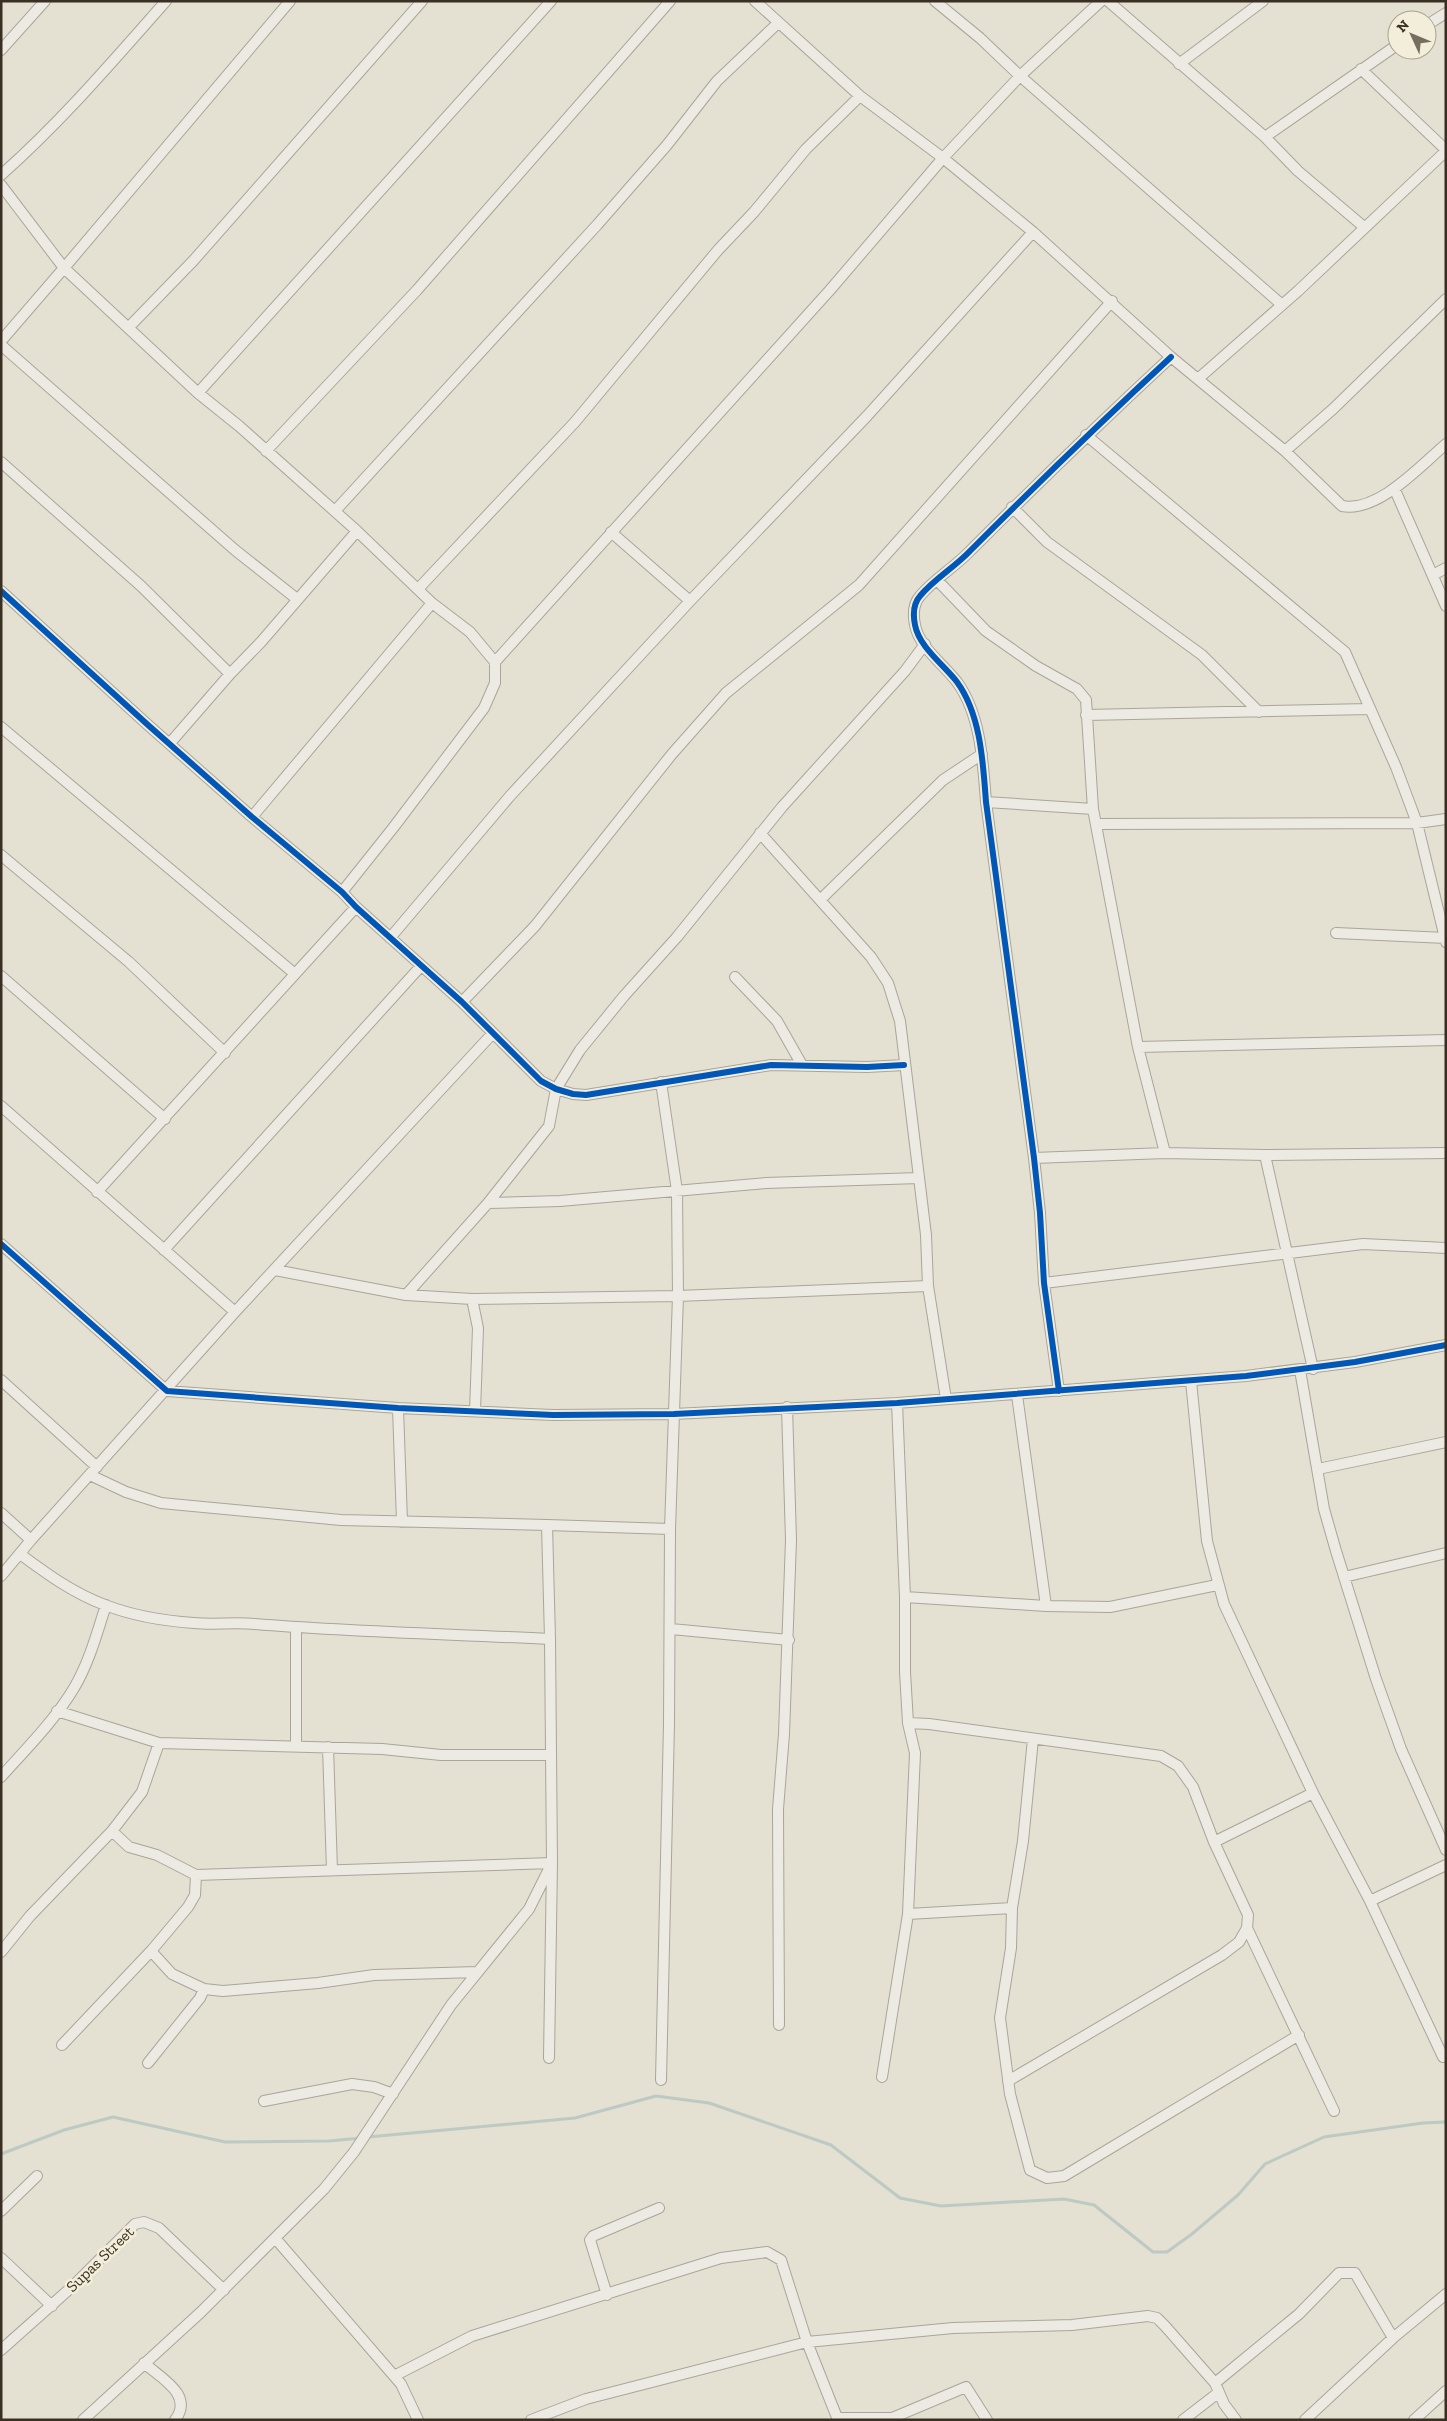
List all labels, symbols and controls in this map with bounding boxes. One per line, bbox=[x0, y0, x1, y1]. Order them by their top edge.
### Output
north arrow bbox=[1387, 10, 1437, 60]
text: N bbox=[1393, 16, 1413, 36]
street label: Supas Street bbox=[62, 2222, 138, 2296]

